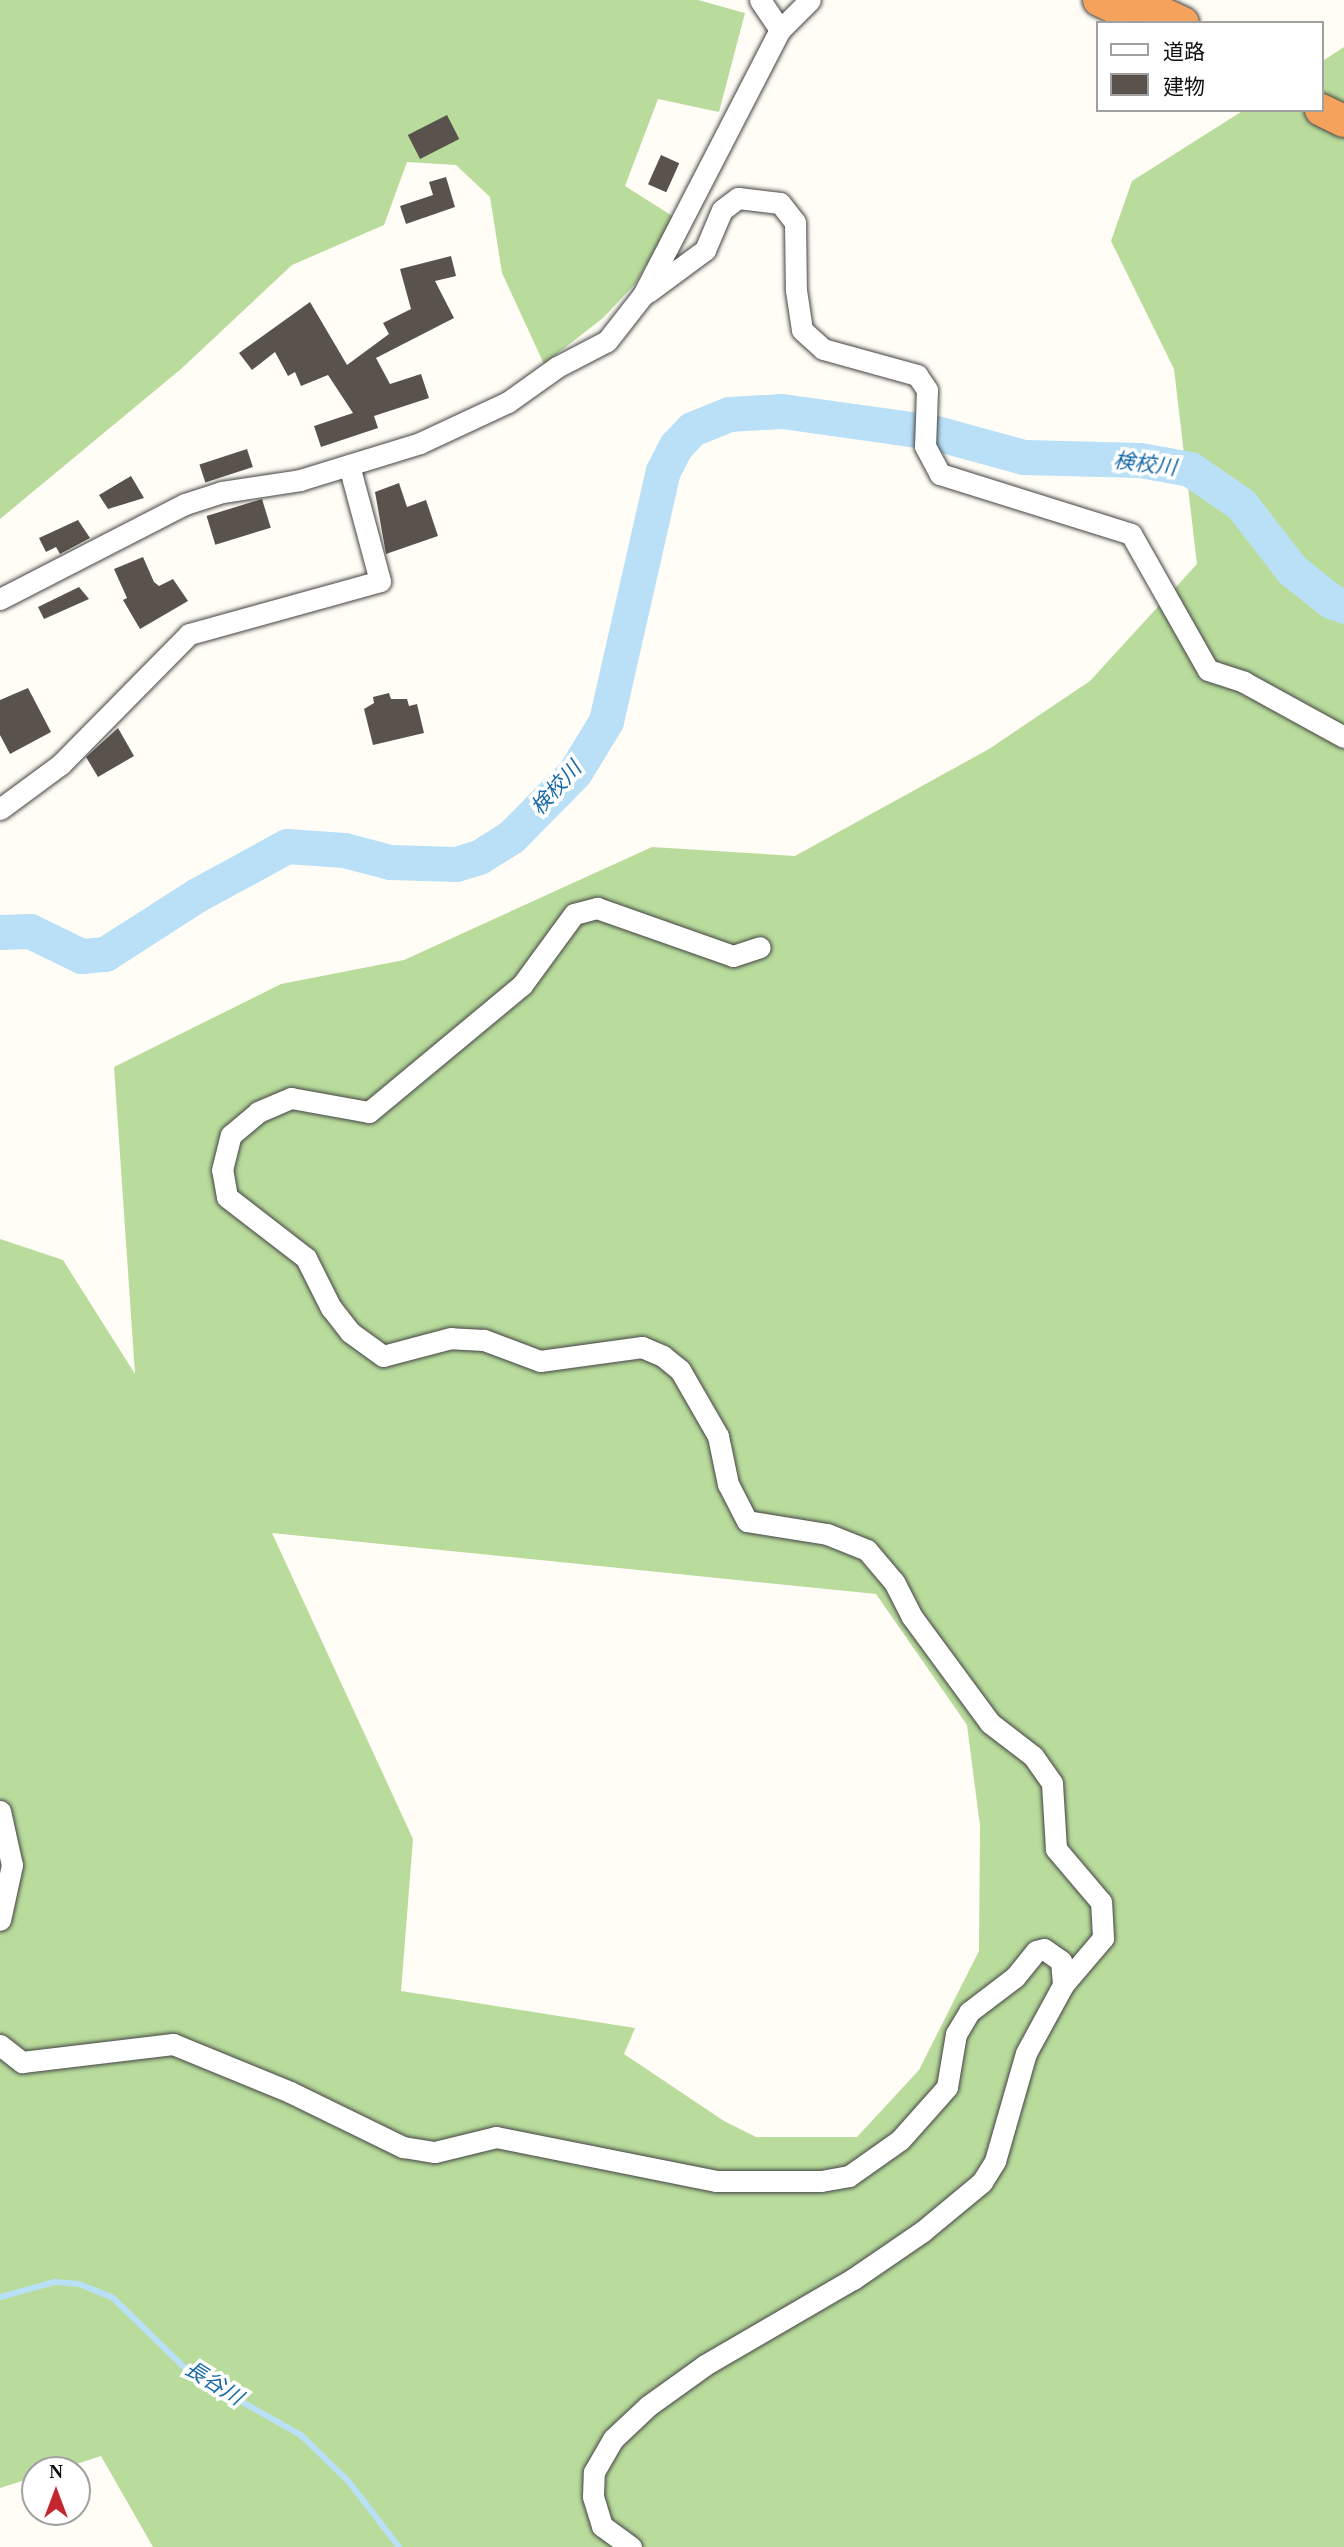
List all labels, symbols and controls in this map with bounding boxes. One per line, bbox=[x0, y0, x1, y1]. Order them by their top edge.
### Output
legend bbox=[1096, 21, 1323, 112]
text: 道路 bbox=[1163, 40, 1205, 64]
text: 建物 bbox=[1163, 75, 1205, 99]
water label: 検校川 bbox=[1112, 448, 1178, 480]
water label: 検校川 bbox=[526, 756, 586, 820]
water label: 長谷川 bbox=[181, 2356, 247, 2410]
north arrow bbox=[21, 2456, 91, 2526]
text: N bbox=[49, 2461, 63, 2482]

